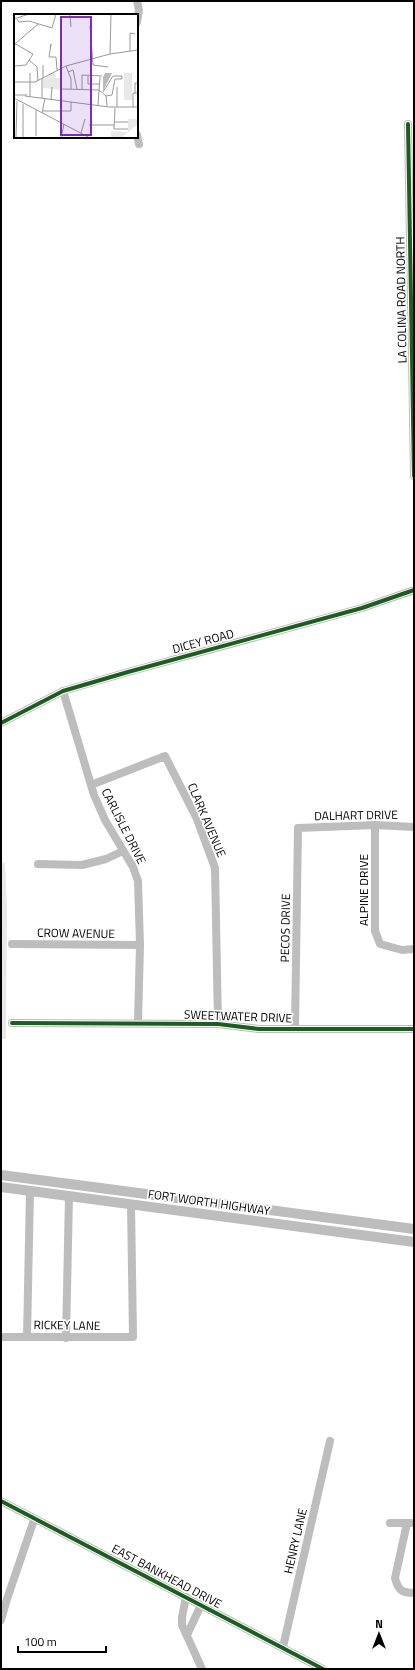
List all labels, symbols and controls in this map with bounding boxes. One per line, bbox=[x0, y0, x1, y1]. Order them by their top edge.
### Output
inset map bbox=[14, 14, 138, 138]
street label: LA COLINA ROAD NORTH bbox=[390, 236, 412, 364]
street label: DICEY ROAD bbox=[170, 624, 236, 658]
street label: CLARK AVENUE bbox=[183, 780, 231, 860]
street label: CARLISLE DRIVE bbox=[97, 785, 151, 868]
street label: DALHART DRIVE bbox=[314, 805, 398, 825]
street label: ALPINE DRIVE bbox=[354, 854, 373, 926]
street label: PECOS DRIVE bbox=[275, 893, 295, 963]
street label: CROW AVENUE bbox=[37, 923, 116, 943]
street label: SWEETWATER DRIVE bbox=[184, 1005, 293, 1027]
street label: FORT WORTH HIGHWAY bbox=[147, 1184, 272, 1220]
street label: RICKEY LANE bbox=[33, 1315, 101, 1335]
street label: HENRY LANE bbox=[278, 1506, 312, 1576]
street label: EAST BANKHEAD DRIVE bbox=[108, 1539, 226, 1613]
north arrow bbox=[359, 1614, 399, 1654]
text: N bbox=[375, 1616, 383, 1632]
scale bar bbox=[18, 1628, 106, 1654]
text: 100 m bbox=[24, 1632, 57, 1651]

